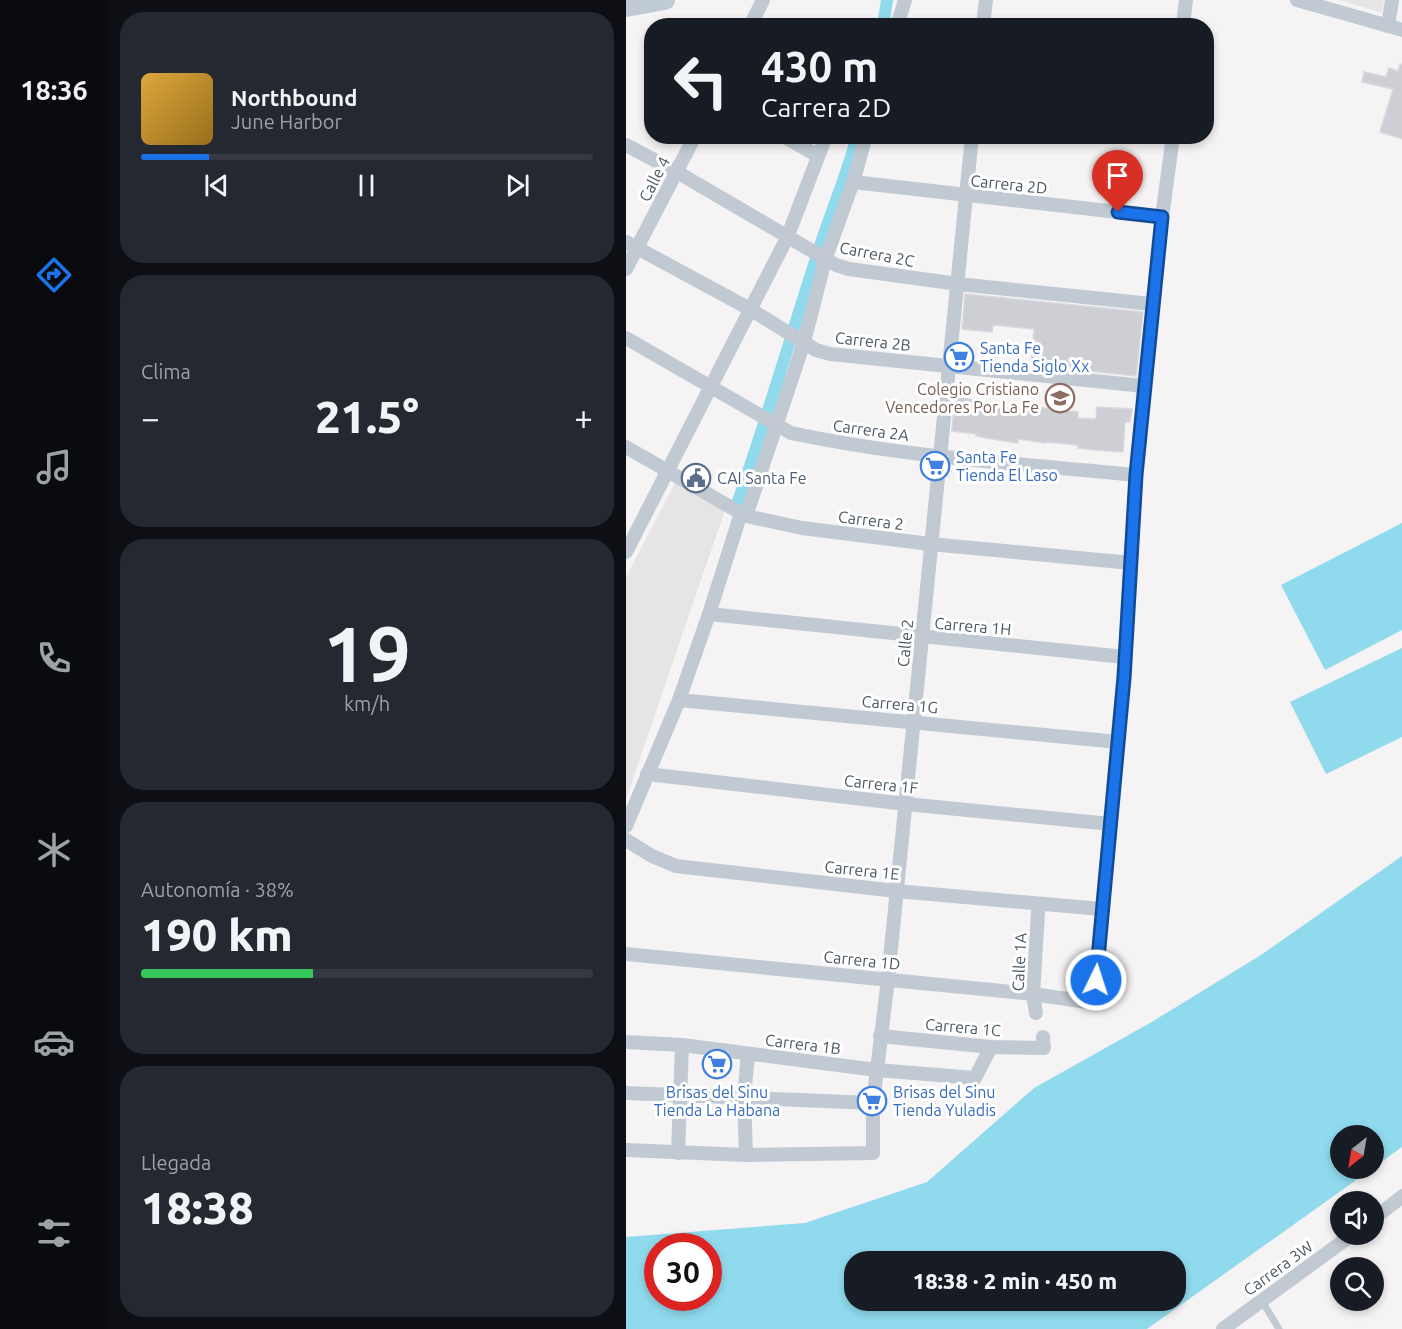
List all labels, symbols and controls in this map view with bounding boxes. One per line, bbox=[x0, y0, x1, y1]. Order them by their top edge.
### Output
icon: left bbox=[662, 42, 740, 120]
text: 430 m bbox=[761, 43, 878, 90]
text: 18:36 bbox=[20, 75, 88, 105]
text: Northbound bbox=[231, 85, 357, 110]
text: Carrera 2D bbox=[761, 92, 891, 122]
text: June Harbor bbox=[231, 110, 342, 133]
pin bbox=[1092, 150, 1143, 212]
street label: Calle 4 bbox=[635, 154, 673, 204]
icon: arrive bbox=[1101, 159, 1134, 192]
icon: previous bbox=[200, 169, 233, 202]
icon: pause bbox=[350, 169, 383, 202]
icon: next bbox=[501, 169, 534, 202]
street label: Carrera 2D bbox=[970, 171, 1048, 197]
street label: Carrera 2C bbox=[838, 238, 916, 270]
icon: directions bbox=[33, 254, 75, 296]
street label: Carrera 2B bbox=[834, 328, 912, 354]
place label: Santa Fe Tienda Siglo Xx bbox=[980, 339, 1089, 375]
supermarket icon: Santa Fe Tienda Siglo Xx bbox=[943, 341, 975, 373]
text: Clima bbox=[141, 360, 191, 383]
place label: Colegio Cristiano Vencedores Por La Fe bbox=[885, 380, 1039, 416]
school or university icon: Colegio Cristiano Vencedores Por La Fe bbox=[1044, 382, 1076, 414]
text: 21.5° bbox=[315, 391, 419, 442]
text: − bbox=[141, 399, 160, 436]
text: + bbox=[574, 399, 593, 436]
street label: Carrera 2A bbox=[832, 416, 911, 444]
icon: music bbox=[33, 446, 75, 488]
place label: Santa Fe Tienda El Laso bbox=[956, 448, 1058, 484]
supermarket icon: Santa Fe Tienda El Laso bbox=[919, 450, 951, 482]
public building icon: CAI Santa Fe bbox=[680, 462, 712, 494]
place label: CAI Santa Fe bbox=[717, 469, 806, 487]
street label: Carrera 2 bbox=[837, 507, 905, 533]
text: 19 bbox=[323, 609, 411, 697]
street label: Carrera 1H bbox=[934, 614, 1012, 638]
street label: Calle 2 bbox=[894, 618, 916, 668]
icon: phone bbox=[33, 637, 75, 679]
text: km/h bbox=[344, 692, 390, 715]
street label: Carrera 1G bbox=[861, 692, 939, 716]
street label: Carrera 1F bbox=[843, 771, 919, 797]
icon: climate bbox=[33, 829, 75, 871]
street label: Carrera 1E bbox=[824, 857, 900, 883]
text: Autonomía · 38% bbox=[141, 878, 294, 901]
text: 190 km bbox=[141, 909, 293, 960]
street label: Calle 1A bbox=[1008, 932, 1030, 992]
street label: Carrera 1D bbox=[823, 947, 901, 973]
position arrow bbox=[1064, 948, 1128, 1012]
street label: Carrera 1C bbox=[924, 1015, 1002, 1039]
icon: car bbox=[33, 1021, 75, 1063]
street label: Carrera 1B bbox=[764, 1030, 842, 1058]
supermarket icon: Brisas del Sinu Tienda La Habana bbox=[701, 1048, 733, 1080]
place label: Brisas del Sinu Tienda La Habana bbox=[654, 1083, 780, 1119]
place label: Brisas del Sinu Tienda Yuladis bbox=[893, 1083, 996, 1119]
supermarket icon: Brisas del Sinu Tienda Yuladis bbox=[856, 1085, 888, 1117]
north arrow bbox=[1330, 1125, 1384, 1179]
map controls bbox=[1330, 1125, 1384, 1311]
text: Llegada bbox=[141, 1151, 211, 1174]
text: 18:38 bbox=[141, 1182, 254, 1233]
button: sound bbox=[1330, 1191, 1384, 1245]
icon: filters bbox=[33, 1212, 75, 1254]
speed limit sign: 30 bbox=[644, 1233, 722, 1311]
street label: Carrera 3W bbox=[1240, 1237, 1316, 1299]
button: search bbox=[1330, 1257, 1384, 1311]
text: 18:38 · 2 min · 450 m bbox=[913, 1268, 1117, 1293]

